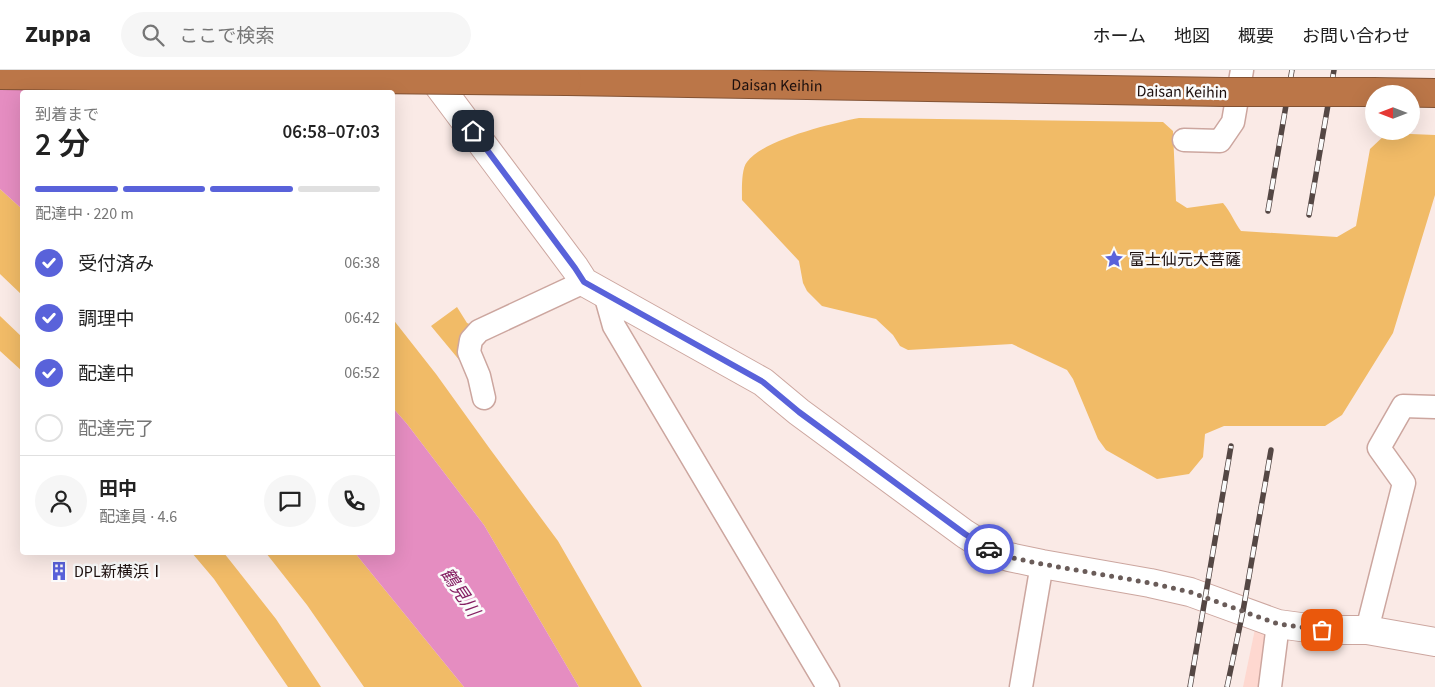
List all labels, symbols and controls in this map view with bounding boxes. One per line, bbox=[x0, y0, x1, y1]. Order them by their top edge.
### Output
search box bbox=[121, 12, 471, 57]
text: Zuppa bbox=[25, 17, 91, 52]
icon: search bbox=[139, 21, 167, 49]
text: ここで検索 bbox=[179, 23, 274, 50]
text: ホーム bbox=[1093, 24, 1146, 49]
text: 地図 bbox=[1174, 24, 1210, 49]
text: 概要 bbox=[1238, 24, 1274, 49]
text: お問い合わせ bbox=[1302, 24, 1410, 49]
street label: Daisan Keihin bbox=[731, 74, 823, 97]
street label: Daisan Keihin bbox=[1136, 80, 1228, 104]
north arrow bbox=[1365, 85, 1420, 140]
map controls bbox=[1365, 85, 1420, 140]
text: 到着まで bbox=[35, 104, 99, 126]
pin bbox=[452, 110, 494, 152]
icon: home bbox=[459, 117, 487, 145]
text: 06:58–07:03 bbox=[282, 119, 380, 146]
text: 2 分 bbox=[35, 122, 90, 168]
text: 配達中 · 220 m bbox=[35, 203, 134, 225]
place icon: 富士仙元大菩薩 bbox=[1103, 248, 1125, 270]
icon: check bbox=[35, 249, 63, 277]
place label: 富士仙元大菩薩 bbox=[1129, 249, 1241, 271]
text: 受付済み bbox=[78, 251, 154, 278]
text: 06:38 bbox=[344, 252, 380, 274]
icon: check bbox=[35, 304, 63, 332]
text: 調理中 bbox=[78, 306, 135, 333]
text: 06:42 bbox=[344, 307, 380, 329]
icon: check bbox=[35, 359, 63, 387]
text: 配達中 bbox=[78, 361, 135, 388]
text: 06:52 bbox=[344, 362, 380, 384]
text: 配達完了 bbox=[78, 416, 154, 443]
button: person bbox=[35, 475, 87, 527]
button: chat bbox=[264, 475, 316, 527]
button: phone bbox=[328, 475, 380, 527]
text: 田中 bbox=[99, 476, 137, 503]
text: 配達員 · 4.6 bbox=[99, 506, 177, 528]
courier bbox=[964, 524, 1014, 574]
icon: car bbox=[975, 535, 1003, 563]
building icon: DPL新横浜Ⅰ bbox=[48, 560, 70, 582]
place label: DPL新横浜Ⅰ bbox=[74, 561, 165, 583]
water label: 鶴見川 bbox=[434, 563, 486, 623]
pin bbox=[1301, 609, 1343, 651]
icon: bag bbox=[1308, 616, 1336, 644]

